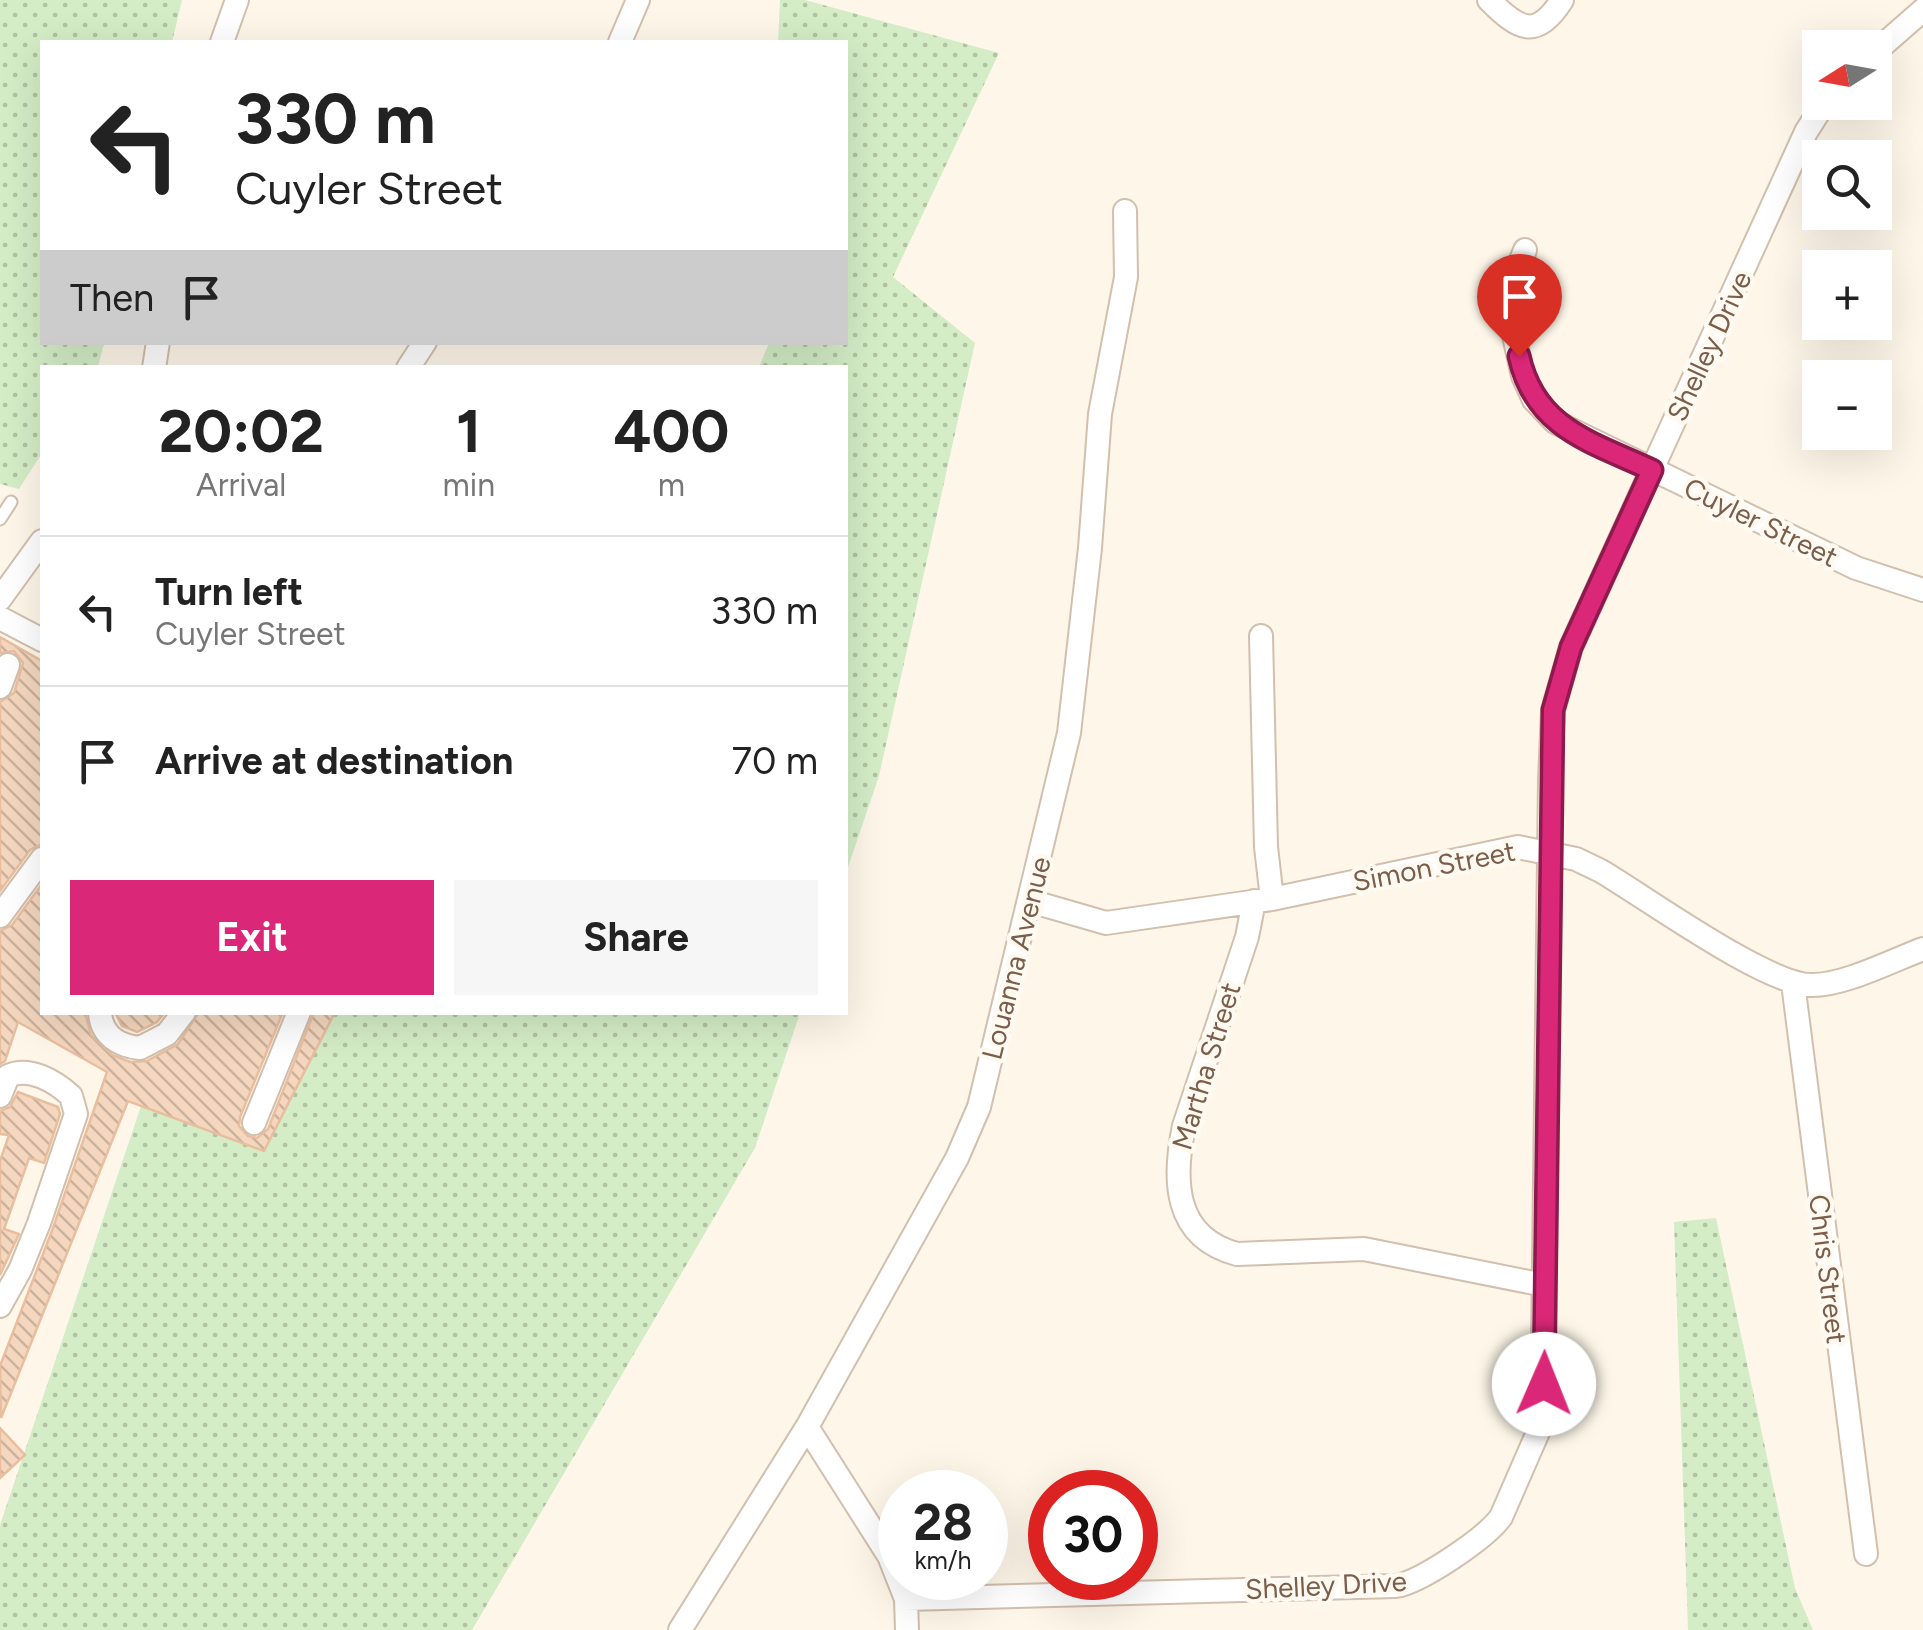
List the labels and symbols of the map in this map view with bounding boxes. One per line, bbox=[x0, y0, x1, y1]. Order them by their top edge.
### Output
north arrow bbox=[1802, 30, 1892, 120]
pin bbox=[1477, 254, 1562, 357]
street label: Shelley Drive bbox=[1659, 266, 1759, 426]
street label: Cuyler Street bbox=[1679, 470, 1843, 574]
street label: Simon Street bbox=[1350, 834, 1518, 898]
street label: Louanna Avenue bbox=[974, 853, 1058, 1063]
street label: Martha Street bbox=[1164, 978, 1248, 1154]
street label: Chris Street bbox=[1802, 1192, 1854, 1346]
position arrow bbox=[1492, 1332, 1596, 1436]
speed limit sign: 30 bbox=[1028, 1470, 1158, 1600]
street label: Shelley Drive bbox=[1244, 1564, 1408, 1606]

